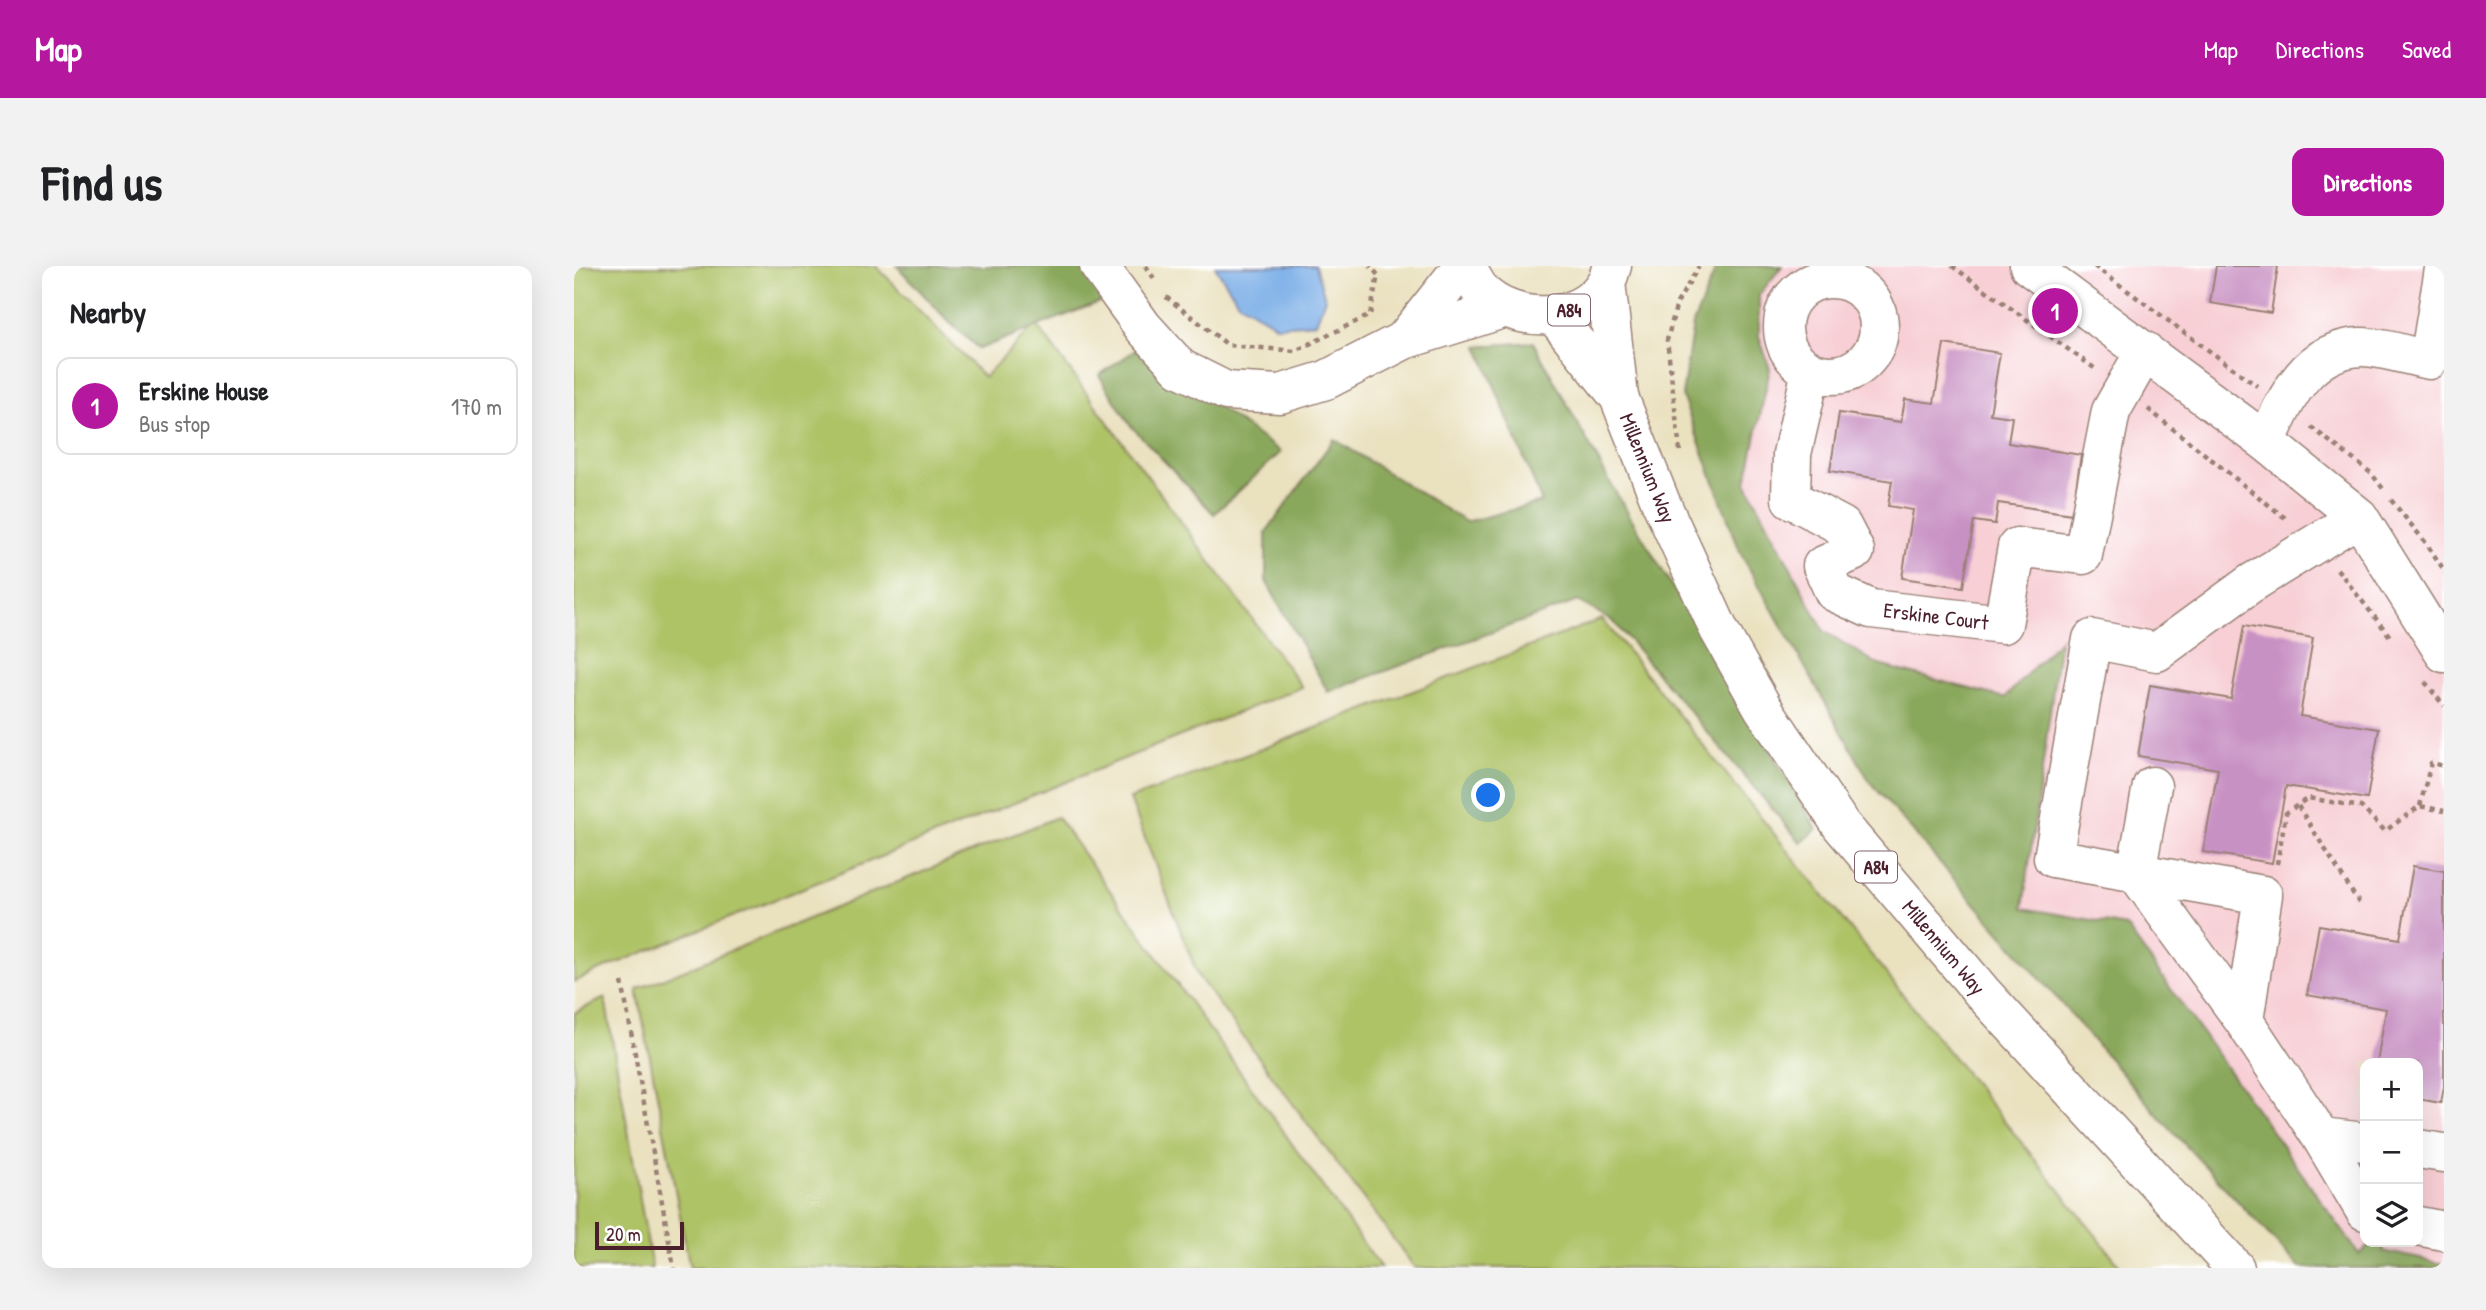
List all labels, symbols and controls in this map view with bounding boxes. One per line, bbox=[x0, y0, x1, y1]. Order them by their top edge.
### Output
text: Map bbox=[35, 27, 82, 71]
text: Map bbox=[2204, 33, 2238, 65]
text: Directions bbox=[2276, 33, 2364, 65]
text: Saved bbox=[2402, 33, 2451, 65]
button: Directions bbox=[2292, 148, 2444, 216]
text: Find us bbox=[42, 149, 162, 215]
pin: 1 bbox=[2032, 285, 2078, 337]
text: Nearby bbox=[70, 292, 146, 332]
road number: A84 bbox=[1548, 294, 1590, 326]
text: Erskine House bbox=[139, 373, 269, 408]
text: 1 bbox=[91, 391, 99, 422]
text: 170 m bbox=[451, 391, 502, 422]
text: Bus stop bbox=[139, 408, 210, 439]
street label: Millennium Way bbox=[1613, 409, 1683, 527]
street label: Erskine Court bbox=[1882, 595, 1991, 637]
your location bbox=[1471, 778, 1505, 812]
road number: A84 bbox=[1855, 852, 1897, 882]
street label: Millennium Way bbox=[1896, 893, 1992, 1001]
map controls bbox=[2360, 1058, 2423, 1247]
button: + bbox=[2360, 1058, 2423, 1121]
button: − bbox=[2360, 1121, 2423, 1184]
button: layers bbox=[2360, 1184, 2423, 1247]
scale bar bbox=[595, 1219, 684, 1251]
text: 20 m bbox=[606, 1221, 641, 1247]

